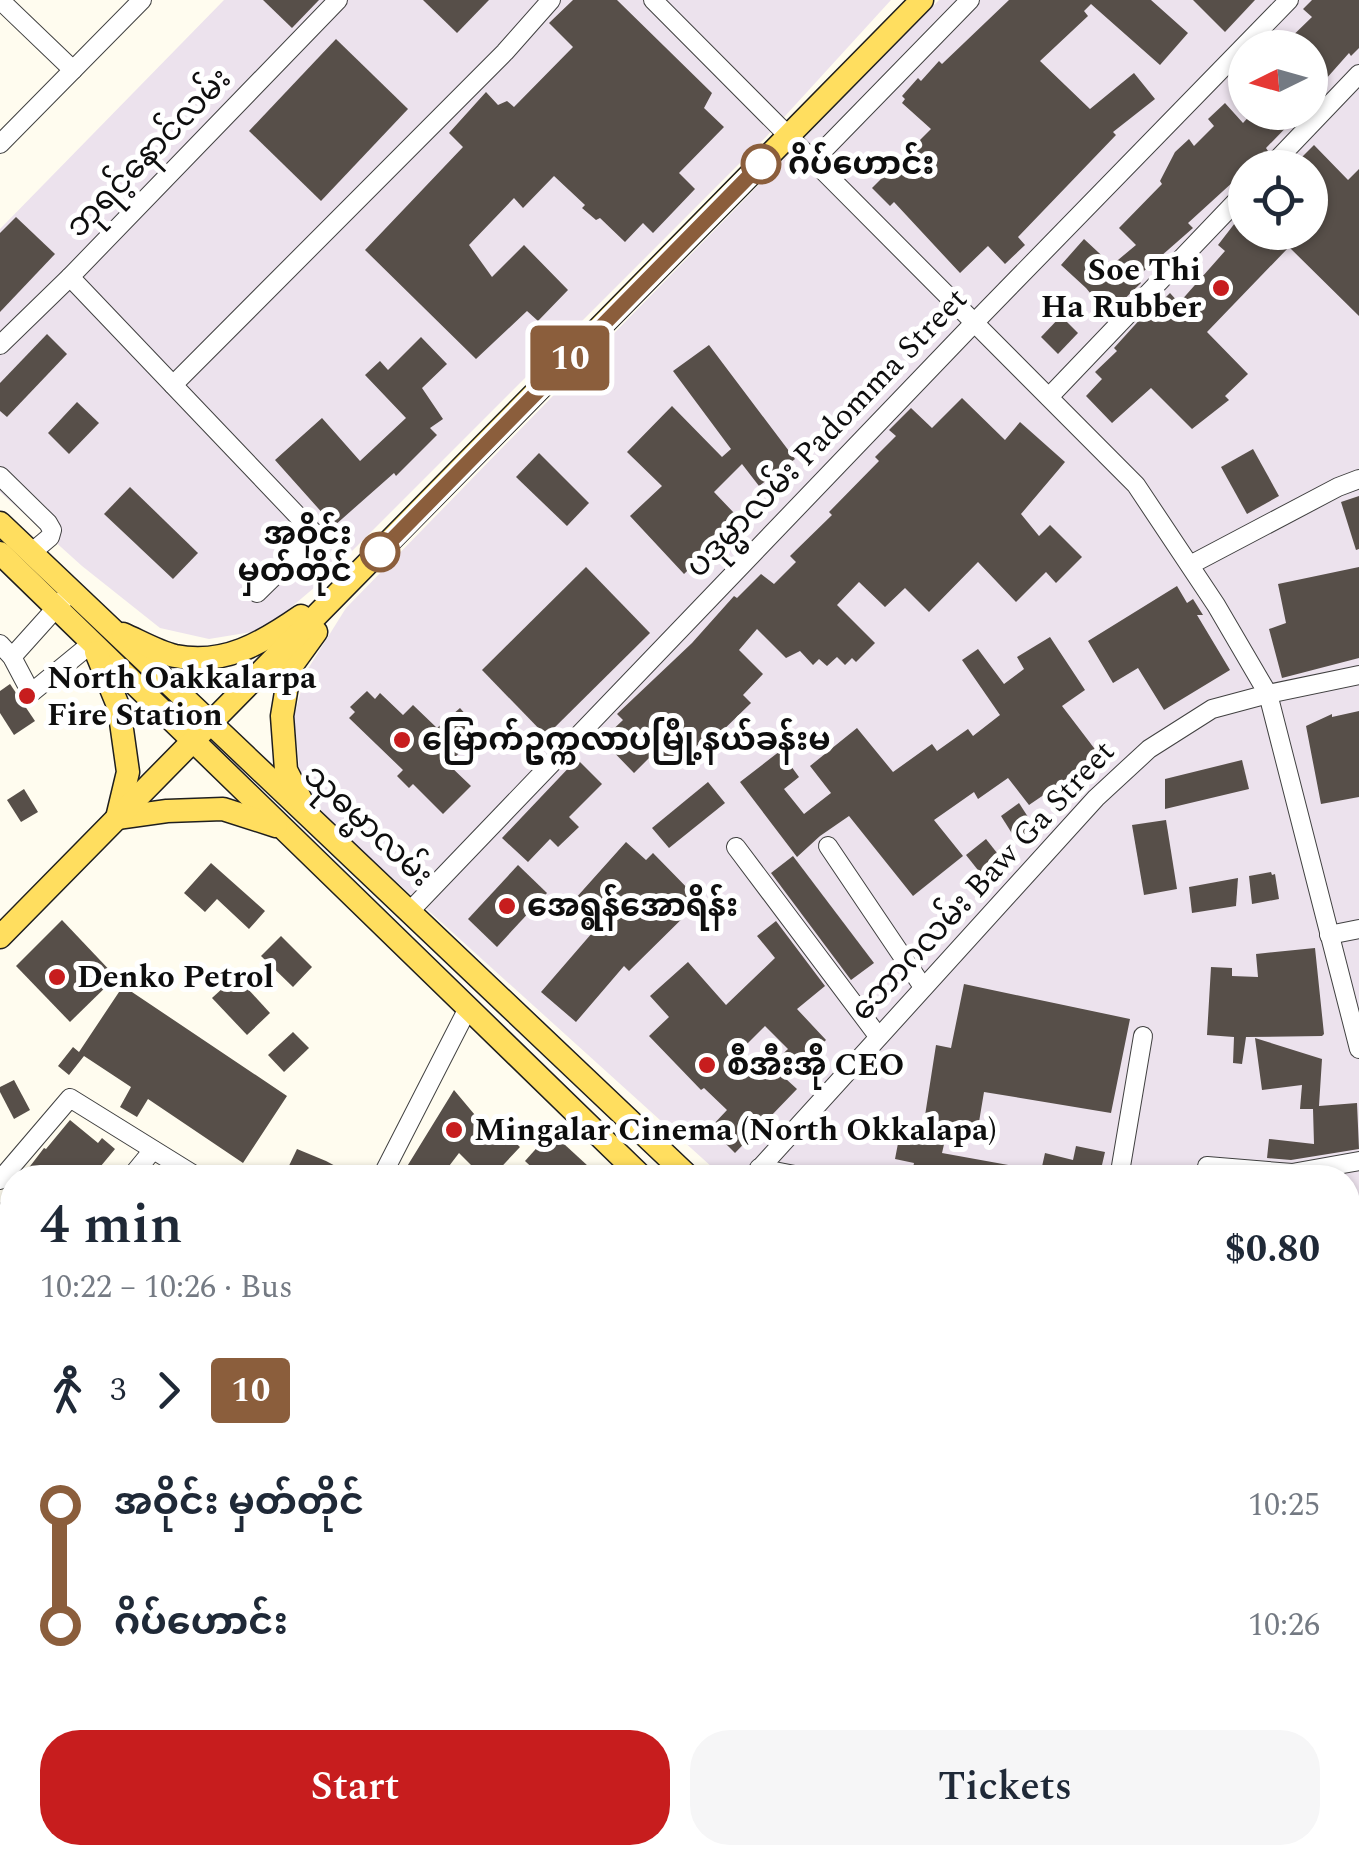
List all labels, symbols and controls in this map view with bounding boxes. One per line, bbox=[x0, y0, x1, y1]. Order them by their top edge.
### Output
north arrow bbox=[1228, 30, 1328, 130]
map controls bbox=[1228, 30, 1328, 250]
street label: ဘုရင့်နောင်လမ်း bbox=[55, 57, 243, 249]
place label: ဂိပ်ဟောင်း bbox=[788, 140, 935, 189]
marker: ဂိပ်ဟောင်း bbox=[742, 145, 780, 183]
button: locate bbox=[1228, 150, 1328, 250]
place label: Soe Thi Ha Rubber bbox=[1041, 246, 1201, 332]
street label: ပဒုမ္မာလမ်း Padomma Street bbox=[675, 276, 980, 590]
marker: Soe Thi Ha Rubber bbox=[1210, 277, 1232, 299]
line badge: 10 bbox=[525, 326, 615, 390]
text: 10 bbox=[550, 332, 590, 385]
place label: အဝိုင်း မှတ်တိုင် bbox=[238, 510, 352, 596]
marker: အဝိုင်း မှတ်တိုင် bbox=[361, 533, 399, 571]
place label: North Oakkalarpa Fire Station bbox=[47, 654, 317, 740]
marker: North Oakkalarpa Fire Station bbox=[16, 685, 38, 707]
place label: မြောက်ဥက္ကလာပမြို့နယ်ခန်းမ bbox=[422, 716, 831, 765]
marker: မြောက်ဥက္ကလာပမြို့နယ်ခန်းမ bbox=[391, 729, 413, 751]
street label: ဘောဂလမ်း Baw Ga Street bbox=[839, 729, 1127, 1033]
street label: သုဓမ္မာလမ်း bbox=[291, 753, 444, 900]
place label: အေရွန်အောရိန်း bbox=[527, 882, 738, 931]
marker: အေရွန်အောရိန်း bbox=[496, 895, 518, 917]
place label: Denko Petrol bbox=[77, 953, 274, 1002]
marker: Denko Petrol bbox=[46, 966, 68, 988]
place label: စီအီးအို CEO bbox=[727, 1041, 904, 1090]
marker: စီအီးအို CEO bbox=[696, 1054, 718, 1076]
place label: Mingalar Cinema (North Okkalapa) bbox=[474, 1106, 997, 1155]
marker: Mingalar Cinema (North Okkalapa) bbox=[443, 1119, 465, 1141]
text: 4 min bbox=[40, 1184, 183, 1267]
text: $0.80 bbox=[1225, 1221, 1320, 1279]
text: 10:22 – 10:26 · Bus bbox=[40, 1263, 293, 1312]
icon: walk bbox=[40, 1363, 95, 1418]
icon: forward bbox=[141, 1363, 196, 1418]
text: 10 bbox=[231, 1364, 270, 1417]
text: 3 bbox=[110, 1366, 126, 1415]
text: အဝိုင်း မှတ်တိုင် bbox=[114, 1474, 364, 1532]
text: 10:25 bbox=[1248, 1481, 1320, 1530]
text: ဂိပ်ဟောင်း bbox=[114, 1594, 288, 1652]
text: 10:26 bbox=[1248, 1601, 1320, 1650]
button: Start bbox=[40, 1730, 670, 1845]
button: Tickets bbox=[690, 1730, 1320, 1845]

